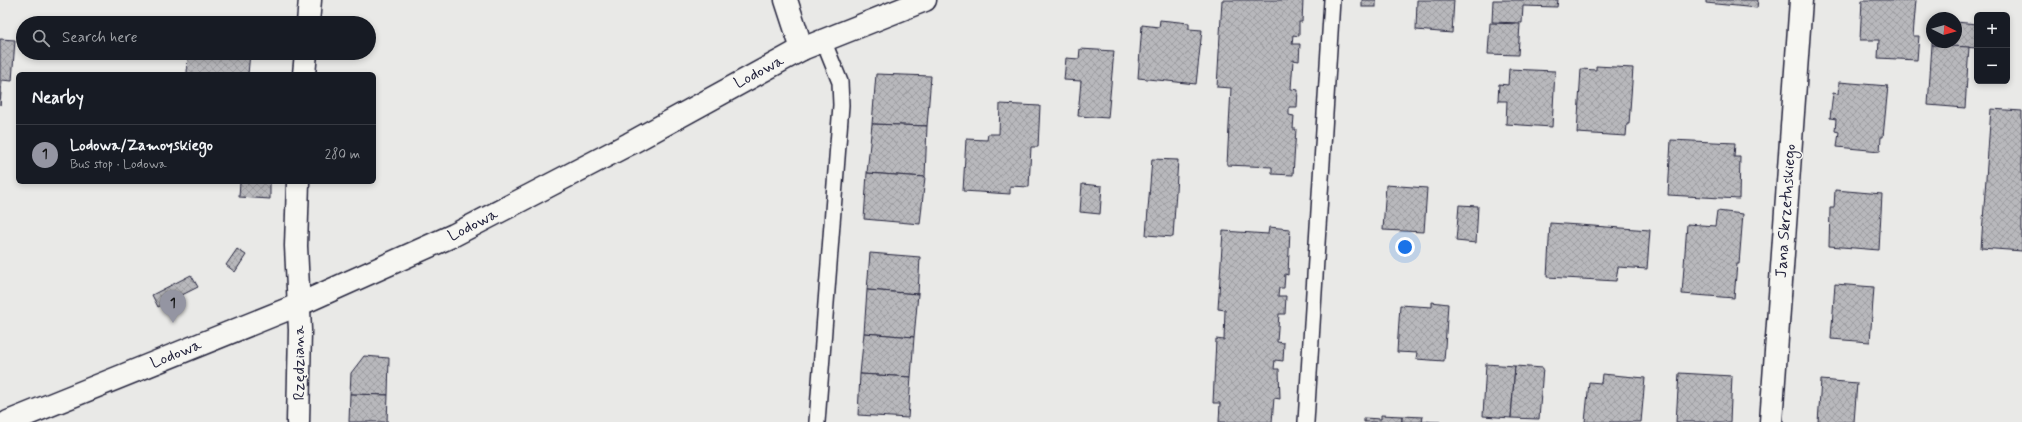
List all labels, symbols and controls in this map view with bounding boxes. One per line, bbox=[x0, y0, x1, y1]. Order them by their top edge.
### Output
north arrow bbox=[1926, 12, 1962, 48]
map controls bbox=[1974, 12, 2010, 84]
button: + bbox=[1974, 12, 2010, 48]
search box bbox=[16, 16, 376, 60]
icon: search bbox=[30, 27, 52, 49]
text: Search here bbox=[62, 28, 138, 48]
button: − bbox=[1974, 48, 2010, 84]
street label: Lodowa bbox=[730, 50, 788, 94]
text: Nearby bbox=[32, 87, 84, 109]
text: Lodowa/Zamoyskiego bbox=[70, 136, 213, 156]
street label: Jana Skrzetuskiego bbox=[1771, 143, 1802, 279]
text: 1 bbox=[42, 146, 48, 163]
text: 280 m bbox=[325, 146, 360, 163]
text: Bus stop · Lodowa bbox=[70, 156, 167, 173]
street label: Lodowa bbox=[444, 203, 502, 246]
your location bbox=[1395, 237, 1415, 257]
pin: 1 bbox=[160, 290, 186, 323]
street label: Rzędziana bbox=[289, 325, 310, 401]
street label: Lodowa bbox=[147, 334, 205, 374]

